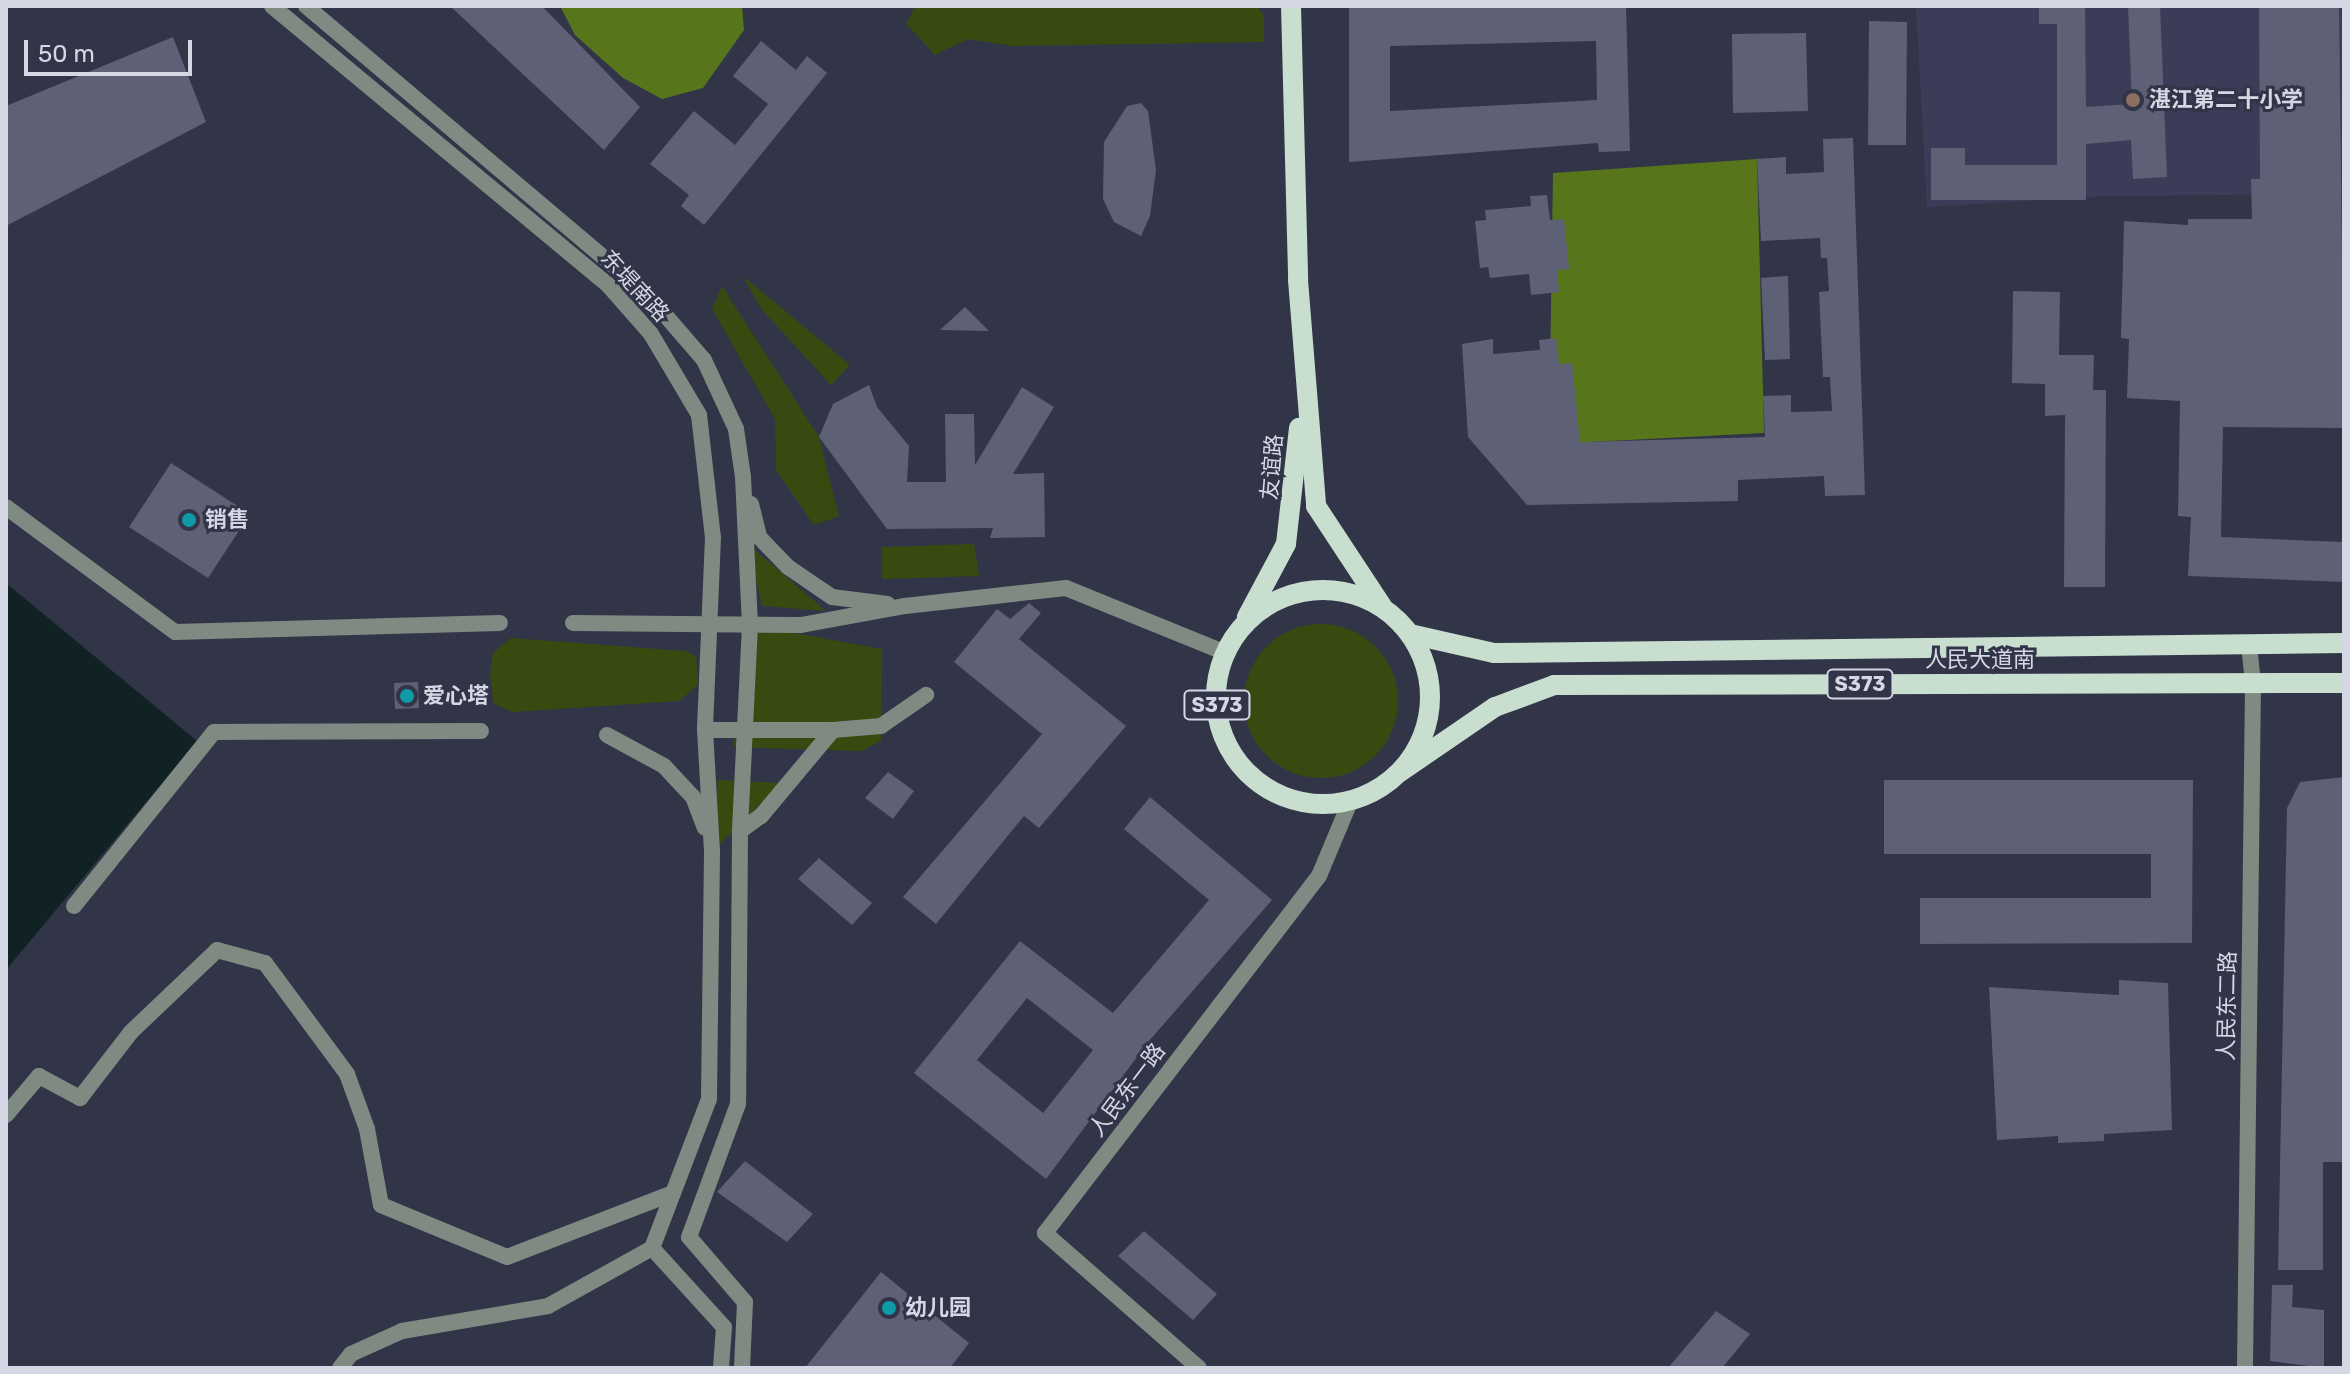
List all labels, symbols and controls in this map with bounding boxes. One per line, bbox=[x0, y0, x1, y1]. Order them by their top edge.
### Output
scale bar bbox=[28, 24, 196, 74]
text: 50 m bbox=[38, 40, 95, 68]
place label: 湛江第二十小学 bbox=[2149, 87, 2303, 113]
marker: 湛江第二十小学 bbox=[2124, 91, 2142, 109]
street label: 东堤南路 bbox=[595, 245, 675, 327]
street label: 友谊路 bbox=[1256, 433, 1288, 501]
place label: 销售 bbox=[205, 507, 249, 533]
marker: 销售 bbox=[180, 511, 198, 529]
street label: 人民大道南 bbox=[1925, 647, 2035, 673]
road number: S373 bbox=[1826, 668, 1894, 700]
place label: 爱心塔 bbox=[423, 683, 489, 709]
marker: 爱心塔 bbox=[398, 687, 416, 705]
road number: S373 bbox=[1183, 689, 1251, 721]
street label: 人民东二路 bbox=[2213, 951, 2241, 1061]
street label: 人民东一路 bbox=[1083, 1038, 1171, 1142]
place label: 幼儿园 bbox=[905, 1295, 971, 1321]
marker: 幼儿园 bbox=[880, 1299, 898, 1317]

